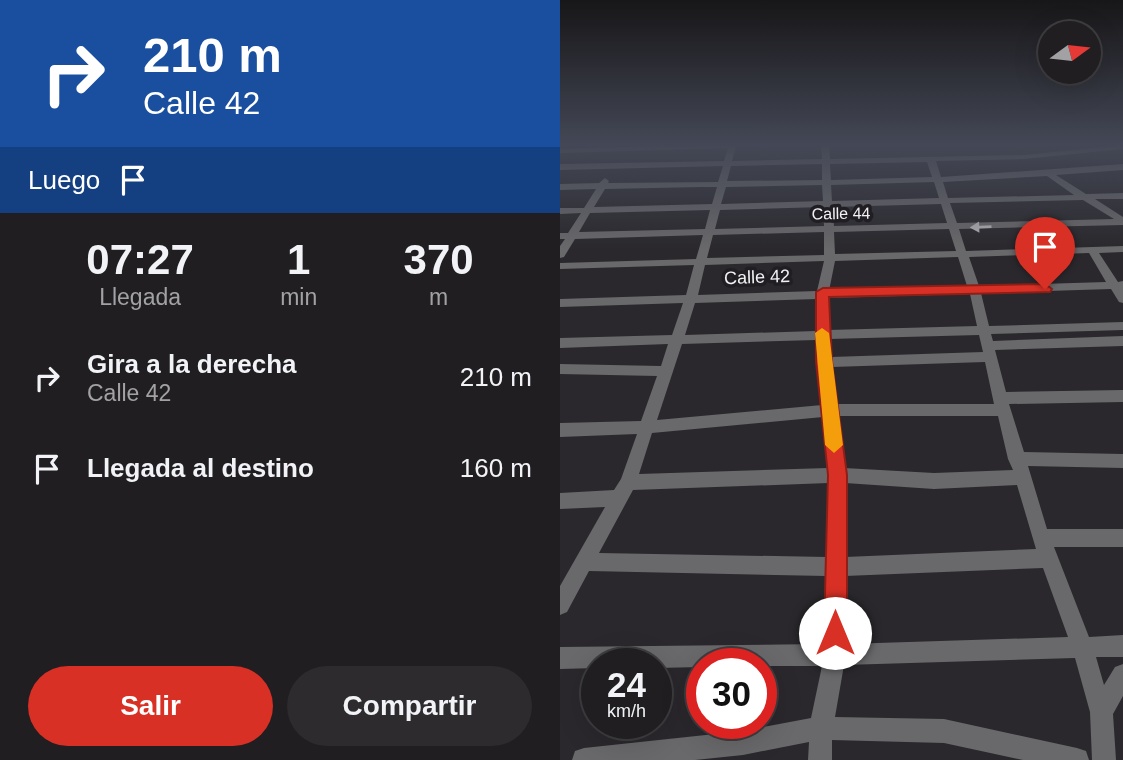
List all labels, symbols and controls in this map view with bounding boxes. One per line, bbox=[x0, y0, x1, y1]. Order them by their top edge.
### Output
north arrow bbox=[1038, 21, 1101, 84]
map controls bbox=[1038, 21, 1101, 84]
icon: right bbox=[28, 28, 119, 119]
text: 210 m bbox=[143, 28, 282, 82]
text: Calle 42 bbox=[143, 85, 260, 121]
icon: arrive bbox=[114, 161, 152, 199]
text: Luego bbox=[28, 165, 100, 195]
street label: Calle 44 bbox=[812, 204, 871, 223]
pin bbox=[1015, 217, 1075, 289]
one-way arrow bbox=[970, 221, 992, 232]
icon: arrive bbox=[1026, 228, 1064, 266]
text: 07:27 bbox=[86, 236, 194, 283]
text: 1 bbox=[287, 236, 310, 283]
text: 370 bbox=[404, 236, 474, 283]
street label: Calle 42 bbox=[724, 266, 790, 288]
text: Llegada bbox=[99, 284, 181, 310]
text: min bbox=[280, 284, 317, 310]
text: m bbox=[429, 284, 448, 310]
text: Gira a la derecha bbox=[87, 349, 297, 379]
icon: right bbox=[28, 359, 66, 397]
text: 210 m bbox=[460, 362, 532, 392]
text: Calle 42 bbox=[87, 380, 171, 406]
icon: arrive bbox=[28, 450, 66, 488]
text: Llegada al destino bbox=[87, 453, 314, 483]
text: 160 m bbox=[460, 453, 532, 483]
position arrow bbox=[798, 596, 872, 670]
speed limit sign: 30 bbox=[686, 648, 777, 739]
text: 24 bbox=[607, 665, 646, 704]
button: Salir bbox=[28, 666, 273, 746]
button: Compartir bbox=[287, 666, 532, 746]
text: km/h bbox=[607, 701, 646, 721]

